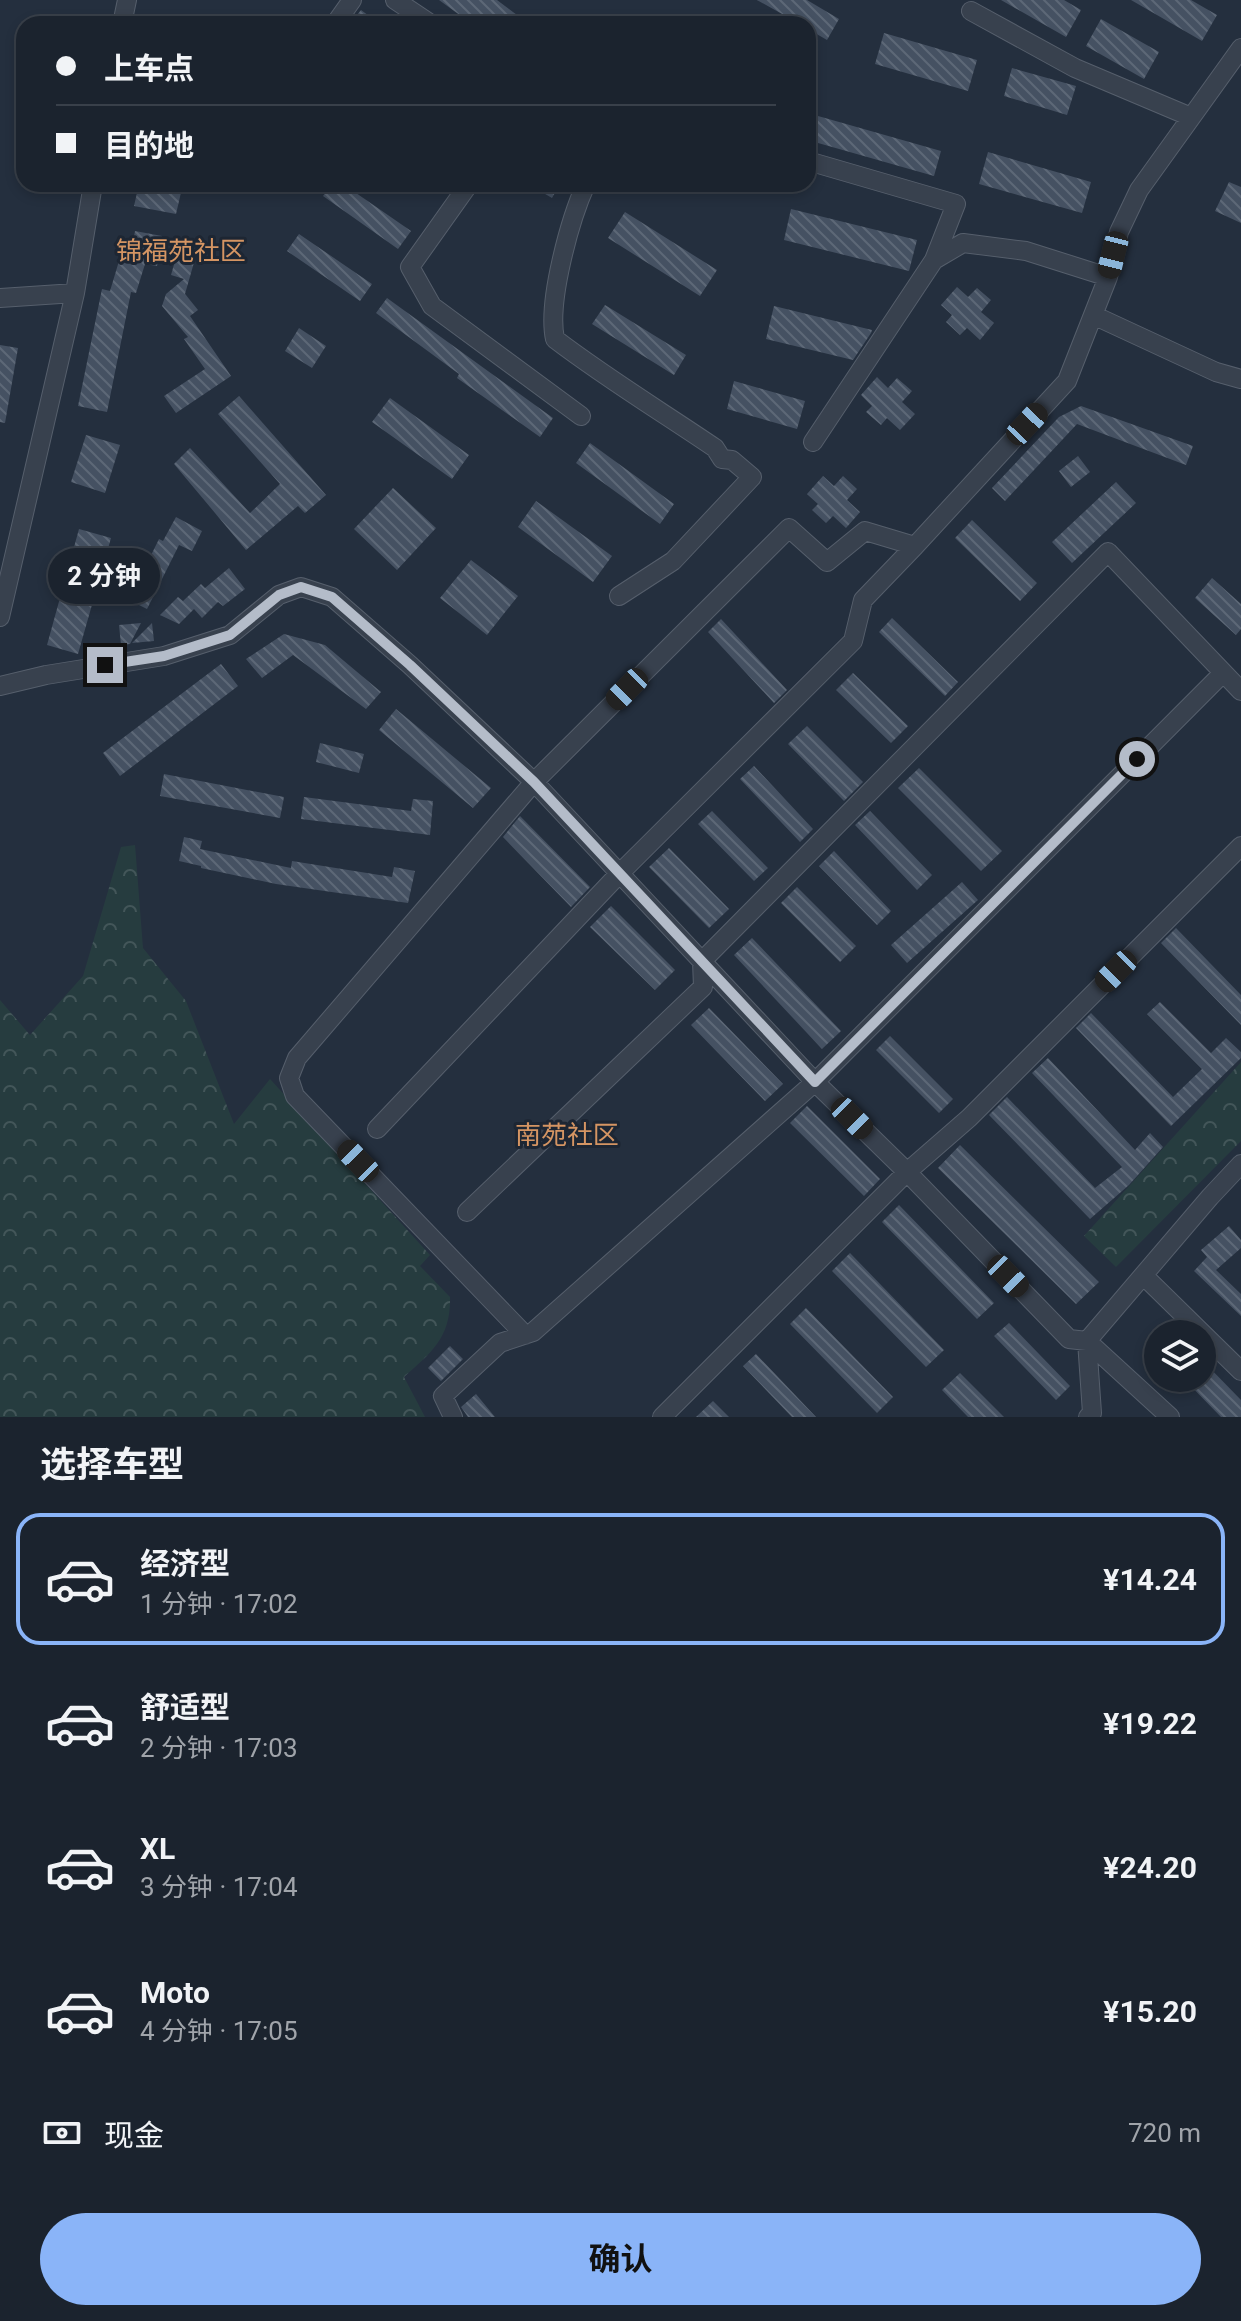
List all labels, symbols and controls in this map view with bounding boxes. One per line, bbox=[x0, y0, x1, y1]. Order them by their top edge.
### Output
text: 上车点 bbox=[104, 51, 194, 86]
text: 目的地 bbox=[104, 128, 194, 163]
car bbox=[1096, 229, 1130, 281]
district label: 锦福苑社区 bbox=[116, 236, 246, 266]
car bbox=[1002, 398, 1052, 450]
callout: 2 分钟 bbox=[49, 549, 161, 605]
text: 2 分钟 bbox=[67, 561, 141, 591]
route end bbox=[87, 647, 123, 683]
car bbox=[602, 664, 652, 714]
route start bbox=[1119, 741, 1155, 777]
car bbox=[1091, 946, 1141, 996]
car bbox=[827, 1093, 877, 1143]
district label: 南苑社区 bbox=[515, 1120, 619, 1150]
car bbox=[333, 1135, 383, 1187]
car bbox=[983, 1250, 1033, 1302]
map controls bbox=[1144, 1320, 1216, 1392]
button: layers bbox=[1144, 1320, 1216, 1392]
text: 选择车型 bbox=[40, 1444, 184, 1486]
icon: car bbox=[44, 1543, 116, 1615]
text: 经济型 bbox=[140, 1546, 230, 1581]
text: ¥14.24 bbox=[1103, 1562, 1197, 1597]
text: 1 分钟 · 17:02 bbox=[140, 1589, 298, 1619]
icon: car bbox=[44, 1687, 116, 1759]
text: 舒适型 bbox=[140, 1690, 230, 1725]
text: ¥19.22 bbox=[1103, 1706, 1197, 1741]
text: 2 分钟 · 17:03 bbox=[140, 1733, 298, 1763]
icon: car bbox=[44, 1831, 116, 1903]
text: XL bbox=[140, 1831, 175, 1866]
text: ¥24.20 bbox=[1103, 1850, 1197, 1885]
text: 3 分钟 · 17:04 bbox=[140, 1872, 298, 1902]
icon: car bbox=[44, 1975, 116, 2047]
text: Moto bbox=[140, 1975, 210, 2010]
text: ¥15.20 bbox=[1103, 1994, 1197, 2029]
text: 4 分钟 · 17:05 bbox=[140, 2016, 298, 2046]
icon: cash bbox=[40, 2111, 84, 2155]
text: 现金 bbox=[104, 2118, 164, 2153]
text: 720 m bbox=[1128, 2118, 1201, 2148]
button: 确认 bbox=[40, 2213, 1201, 2305]

